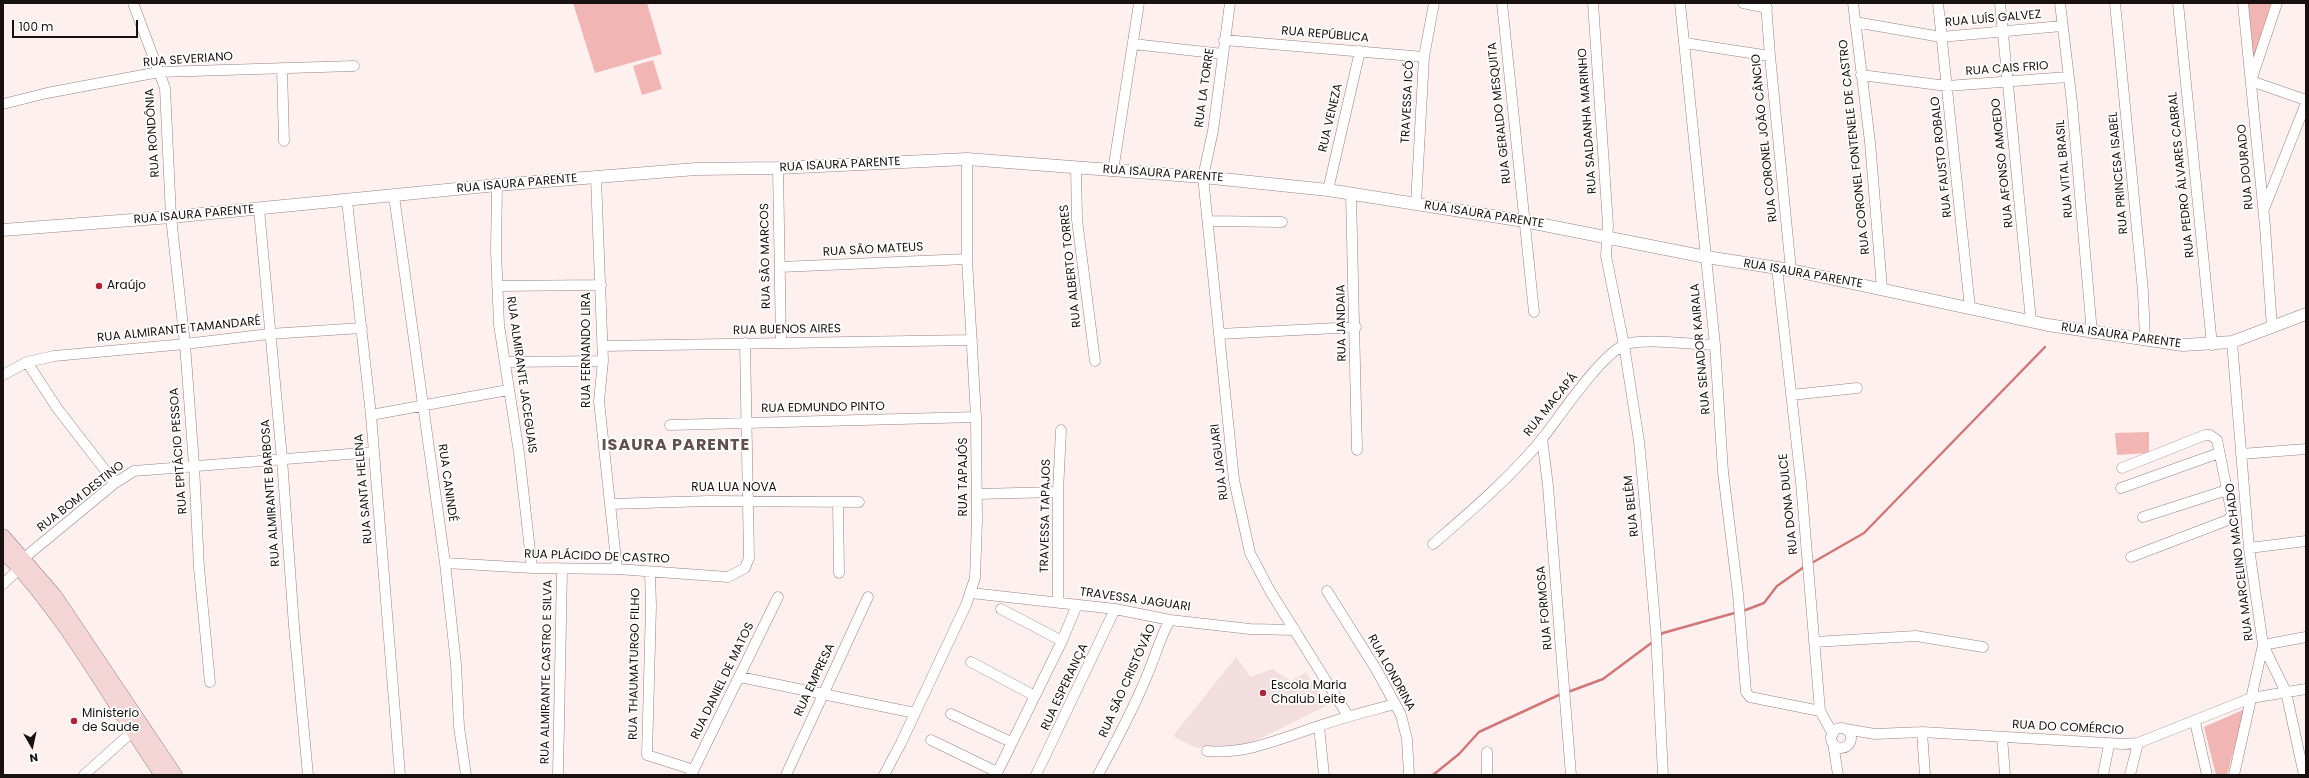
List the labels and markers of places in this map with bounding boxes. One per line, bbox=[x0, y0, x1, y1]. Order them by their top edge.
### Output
place label: Araújo bbox=[107, 279, 146, 293]
marker: Araújo bbox=[94, 281, 104, 291]
place label: Escola Maria Chalub Leite bbox=[1271, 679, 1347, 707]
marker: Escola Maria Chalub Leite bbox=[1258, 688, 1268, 698]
place label: Ministerio de Saude bbox=[82, 707, 139, 735]
marker: Ministerio de Saude bbox=[69, 716, 79, 726]

